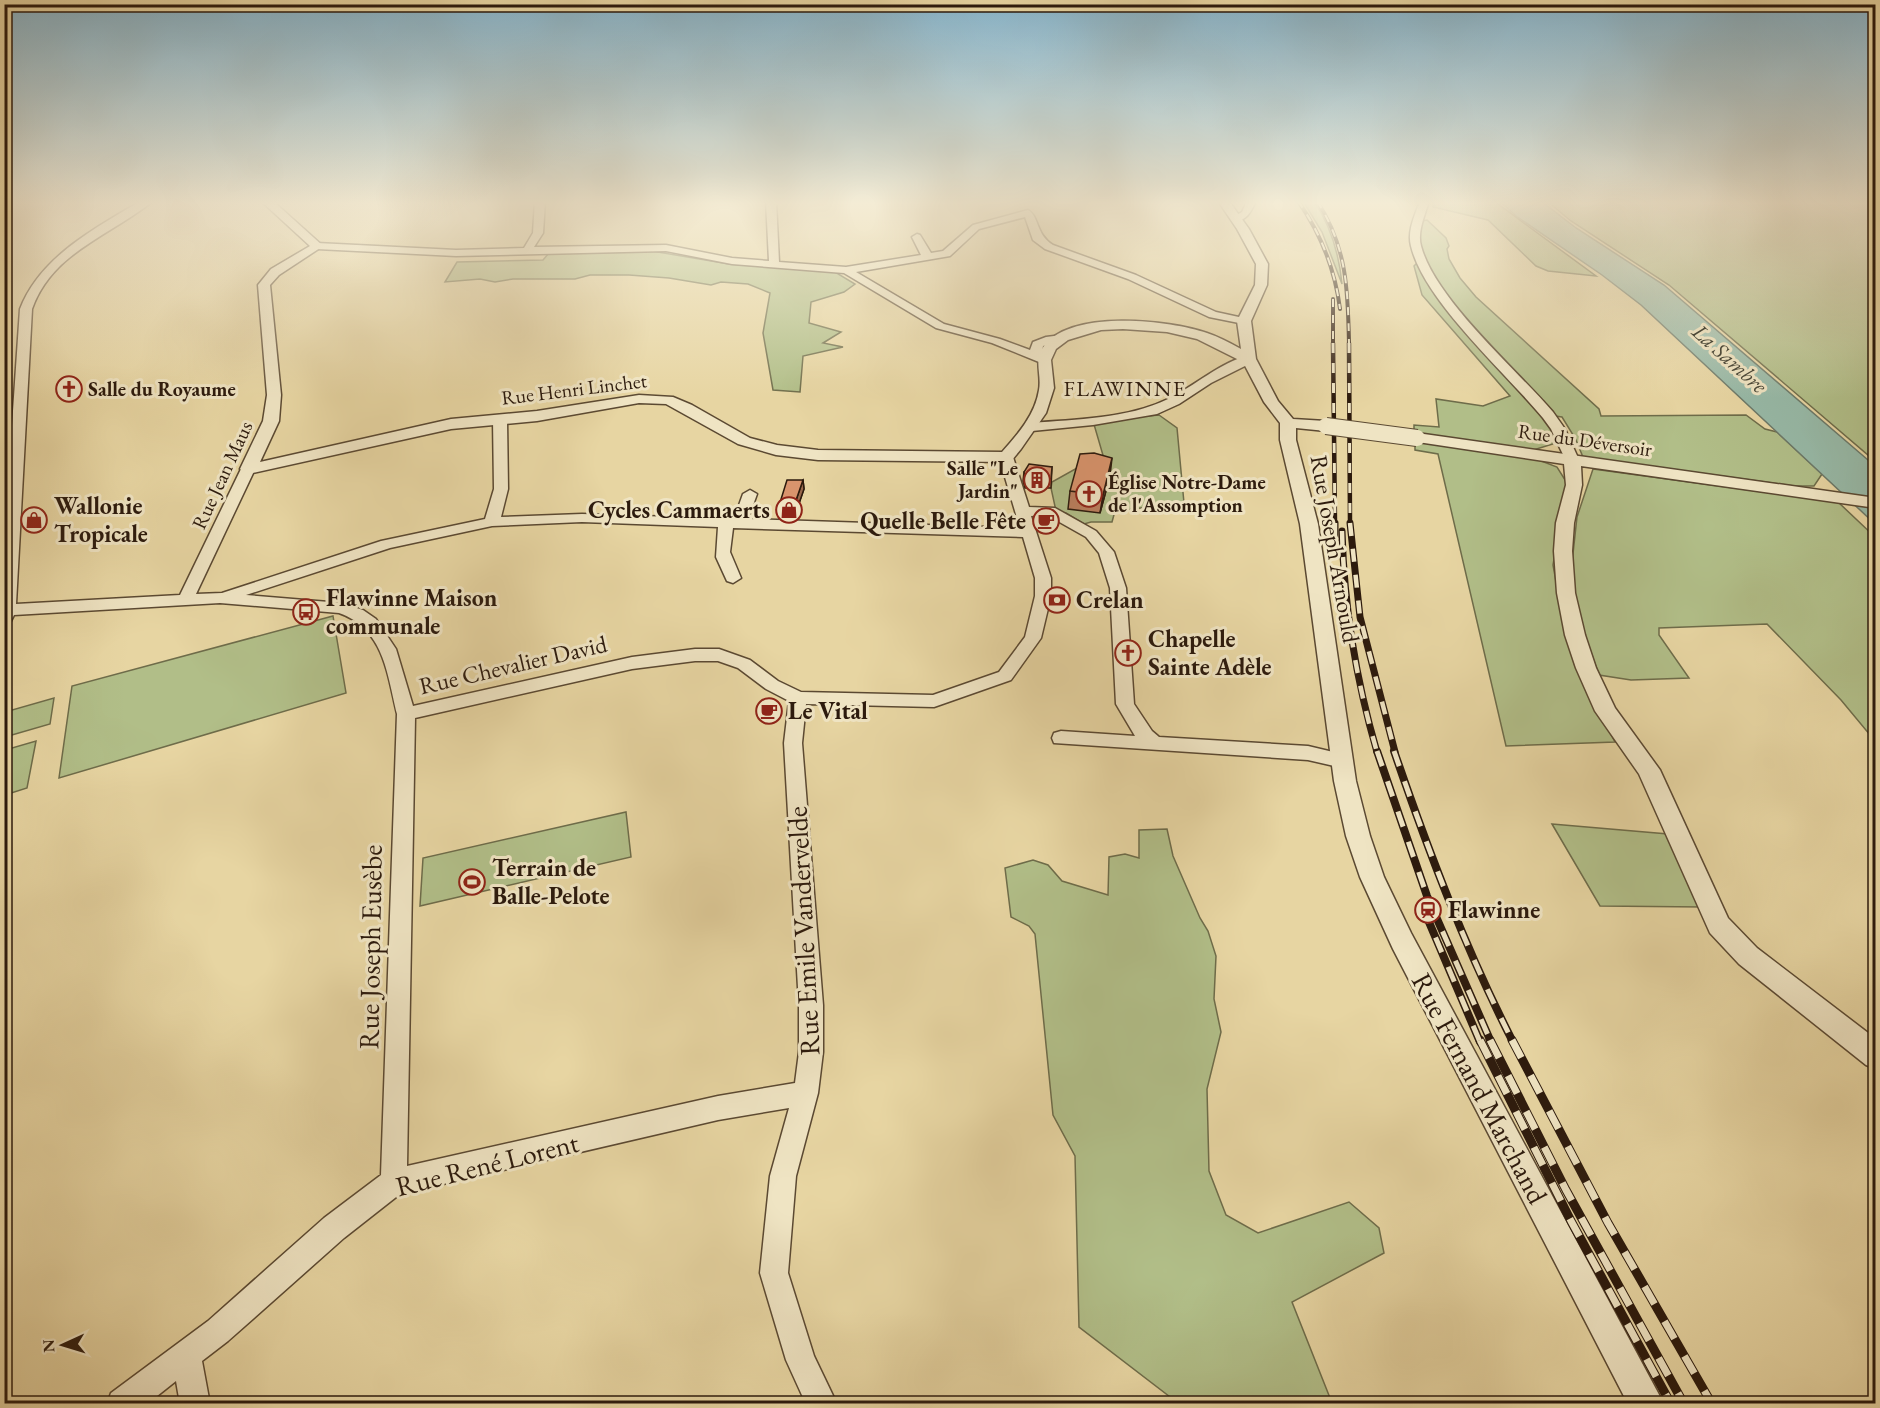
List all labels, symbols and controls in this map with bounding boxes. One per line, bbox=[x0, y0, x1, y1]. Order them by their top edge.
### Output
water label: La Sambre bbox=[1685, 316, 1774, 400]
street label: Rue Henri Linchet bbox=[500, 367, 649, 411]
church icon: Salle du Royaume bbox=[54, 374, 84, 404]
district label: FLAWINNE bbox=[1063, 374, 1187, 403]
place label: Salle du Royaume bbox=[88, 376, 236, 402]
street label: Rue Jean Maus bbox=[186, 417, 258, 533]
street label: Rue du Déversoir bbox=[1516, 418, 1654, 462]
street label: Rue Joseph Arnould bbox=[1304, 453, 1367, 646]
place label: Salle "Le Jardin" bbox=[947, 455, 1018, 504]
building icon: Salle "Le Jardin" bbox=[1022, 465, 1052, 495]
place label: Église Notre-Dame de l'Assomption bbox=[1108, 469, 1266, 518]
church icon: Église Notre-Dame de l'Assomption bbox=[1074, 479, 1104, 509]
place label: Wallonie Tropicale bbox=[54, 490, 148, 549]
place label: Cycles Cammaerts bbox=[588, 494, 770, 526]
shop icon: Cycles Cammaerts bbox=[774, 495, 804, 525]
shop icon: Wallonie Tropicale bbox=[19, 505, 49, 535]
place label: Quelle Belle Fête bbox=[860, 505, 1026, 536]
cafe icon: Quelle Belle Fête bbox=[1031, 506, 1061, 536]
place label: Flawinne Maison communale bbox=[326, 582, 498, 641]
place label: Crelan bbox=[1076, 584, 1144, 615]
bank icon: Crelan bbox=[1042, 585, 1072, 615]
bus stop icon: Flawinne Maison communale bbox=[291, 597, 321, 627]
place label: Chapelle Sainte Adèle bbox=[1148, 623, 1272, 682]
street label: Rue Chevalier David bbox=[416, 628, 611, 701]
church icon: Chapelle Sainte Adèle bbox=[1113, 638, 1143, 668]
place label: Le Vital bbox=[788, 695, 868, 726]
cafe icon: Le Vital bbox=[754, 696, 784, 726]
street label: Rue Emile Vandervelde bbox=[778, 805, 828, 1057]
street label: Rue Joseph Eusèbe bbox=[350, 844, 390, 1050]
place label: Terrain de Balle-Pelote bbox=[492, 852, 610, 911]
sports icon: Terrain de Balle-Pelote bbox=[457, 867, 487, 897]
place label: Flawinne bbox=[1448, 894, 1540, 925]
station icon: Flawinne bbox=[1413, 895, 1443, 925]
street label: Rue Fernand Marchand bbox=[1404, 966, 1557, 1210]
street label: Rue René Lorent bbox=[392, 1124, 583, 1204]
north arrow bbox=[33, 1315, 93, 1375]
text: N bbox=[38, 1339, 59, 1353]

